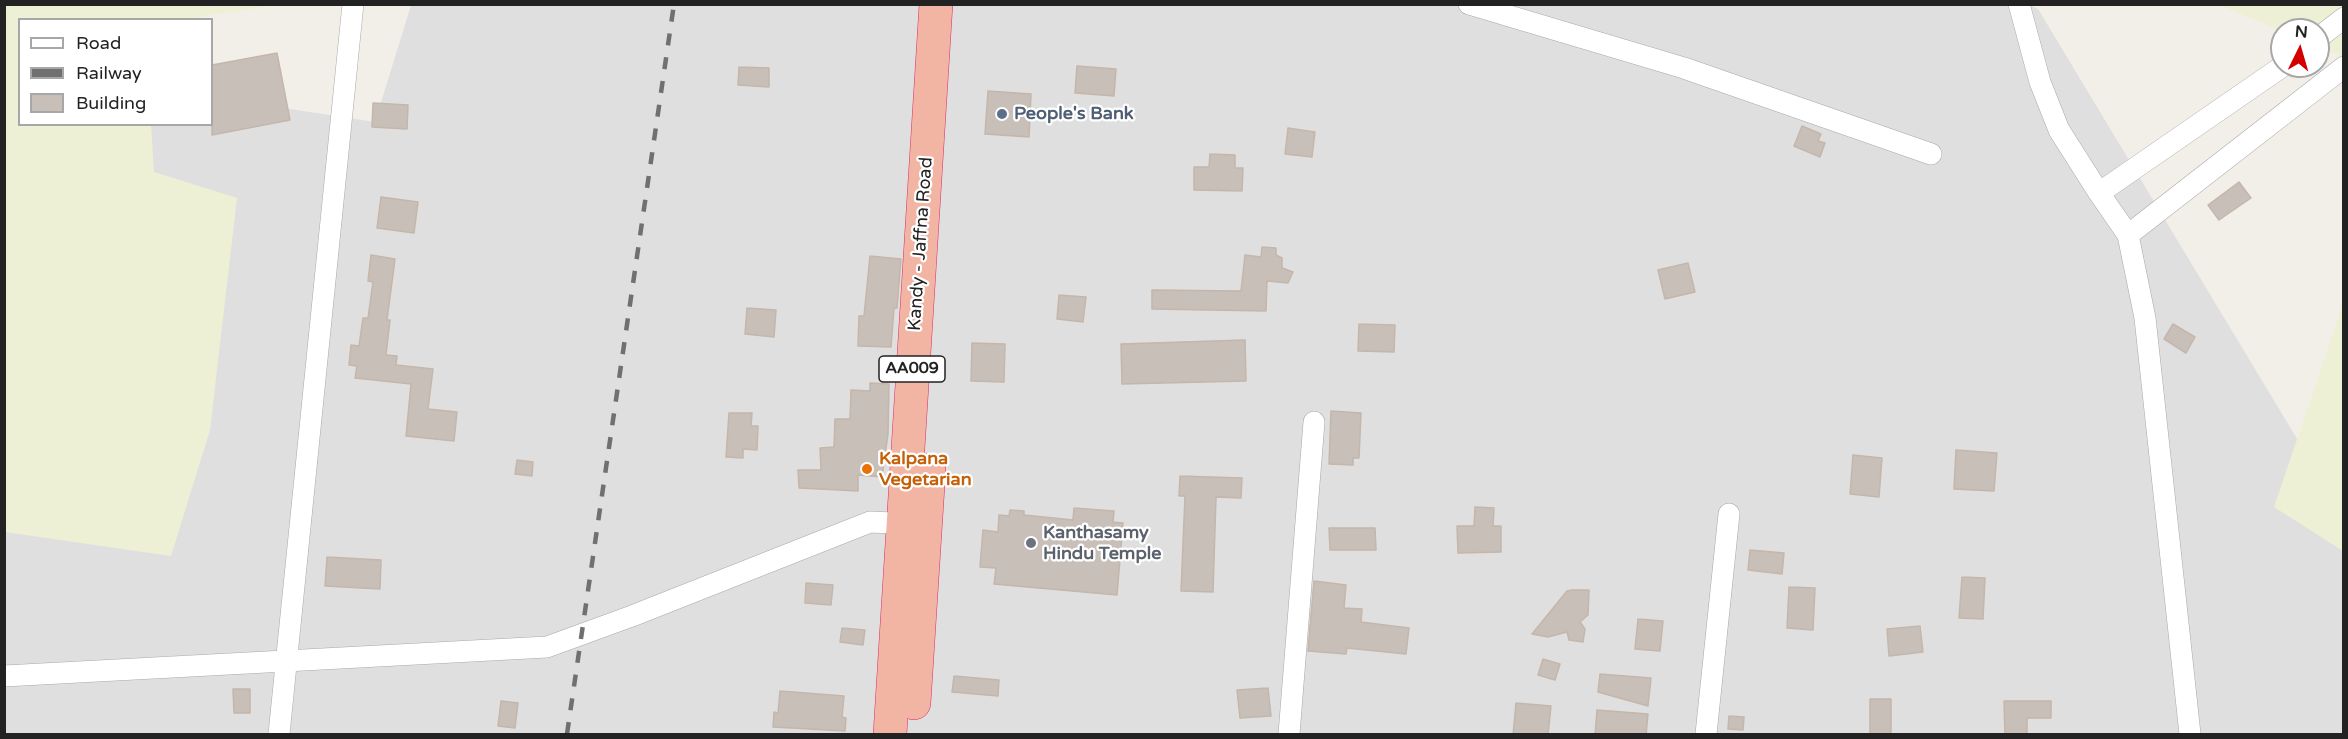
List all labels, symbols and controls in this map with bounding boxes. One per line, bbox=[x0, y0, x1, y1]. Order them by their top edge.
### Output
legend bbox=[18, 18, 213, 126]
north arrow bbox=[2270, 18, 2330, 78]
text: N bbox=[2294, 22, 2309, 43]
text: Road bbox=[76, 32, 121, 54]
text: Railway bbox=[76, 62, 142, 84]
text: Building bbox=[76, 92, 146, 114]
place label: People's Bank bbox=[1014, 103, 1134, 125]
marker: People's Bank bbox=[995, 107, 1009, 121]
street label: Kandy - Jaffna Road bbox=[904, 156, 938, 332]
road number: AA009 bbox=[879, 356, 945, 382]
place label: Kalpana Vegetarian bbox=[879, 448, 972, 490]
marker: Kalpana Vegetarian bbox=[860, 462, 874, 476]
place label: Kanthasamy Hindu Temple bbox=[1043, 522, 1161, 564]
marker: Kanthasamy Hindu Temple bbox=[1024, 536, 1038, 550]

